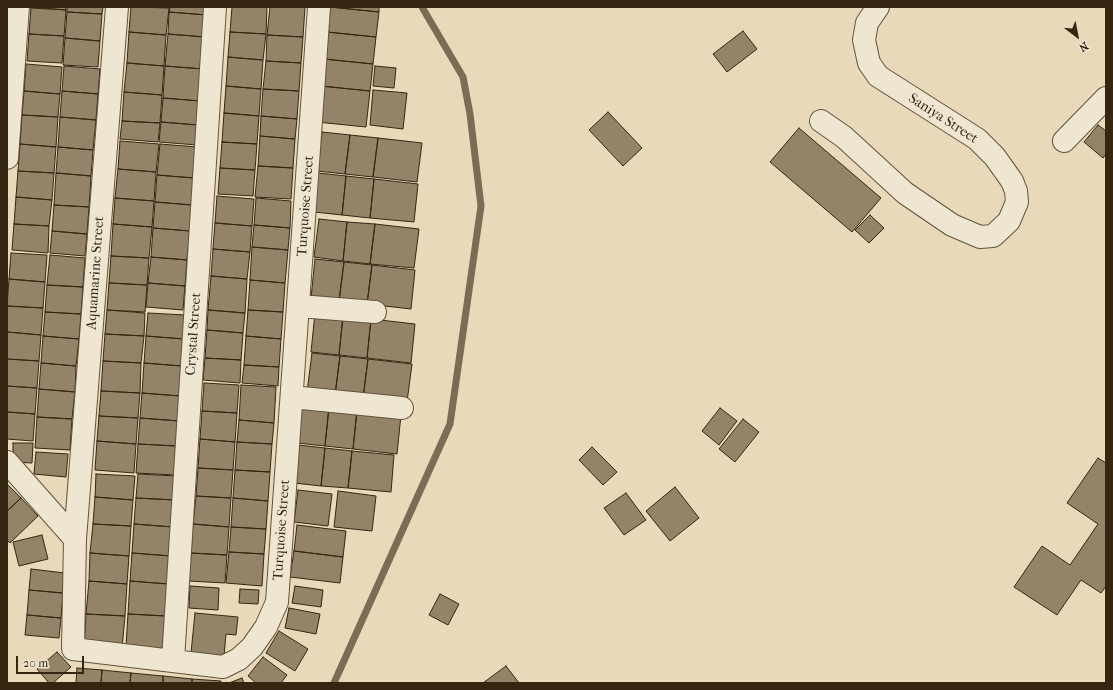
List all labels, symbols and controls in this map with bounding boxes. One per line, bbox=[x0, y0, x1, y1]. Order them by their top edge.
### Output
north arrow bbox=[1057, 16, 1097, 56]
text: N bbox=[1077, 39, 1091, 54]
street label: Saniya Street bbox=[905, 90, 981, 148]
street label: Turquoise Street bbox=[294, 155, 318, 257]
street label: Aquamarine Street bbox=[84, 216, 108, 330]
street label: Crystal Street bbox=[183, 292, 205, 376]
street label: Turquoise Street bbox=[270, 479, 294, 581]
scale bar bbox=[18, 648, 86, 674]
text: 20 m bbox=[23, 656, 48, 670]

